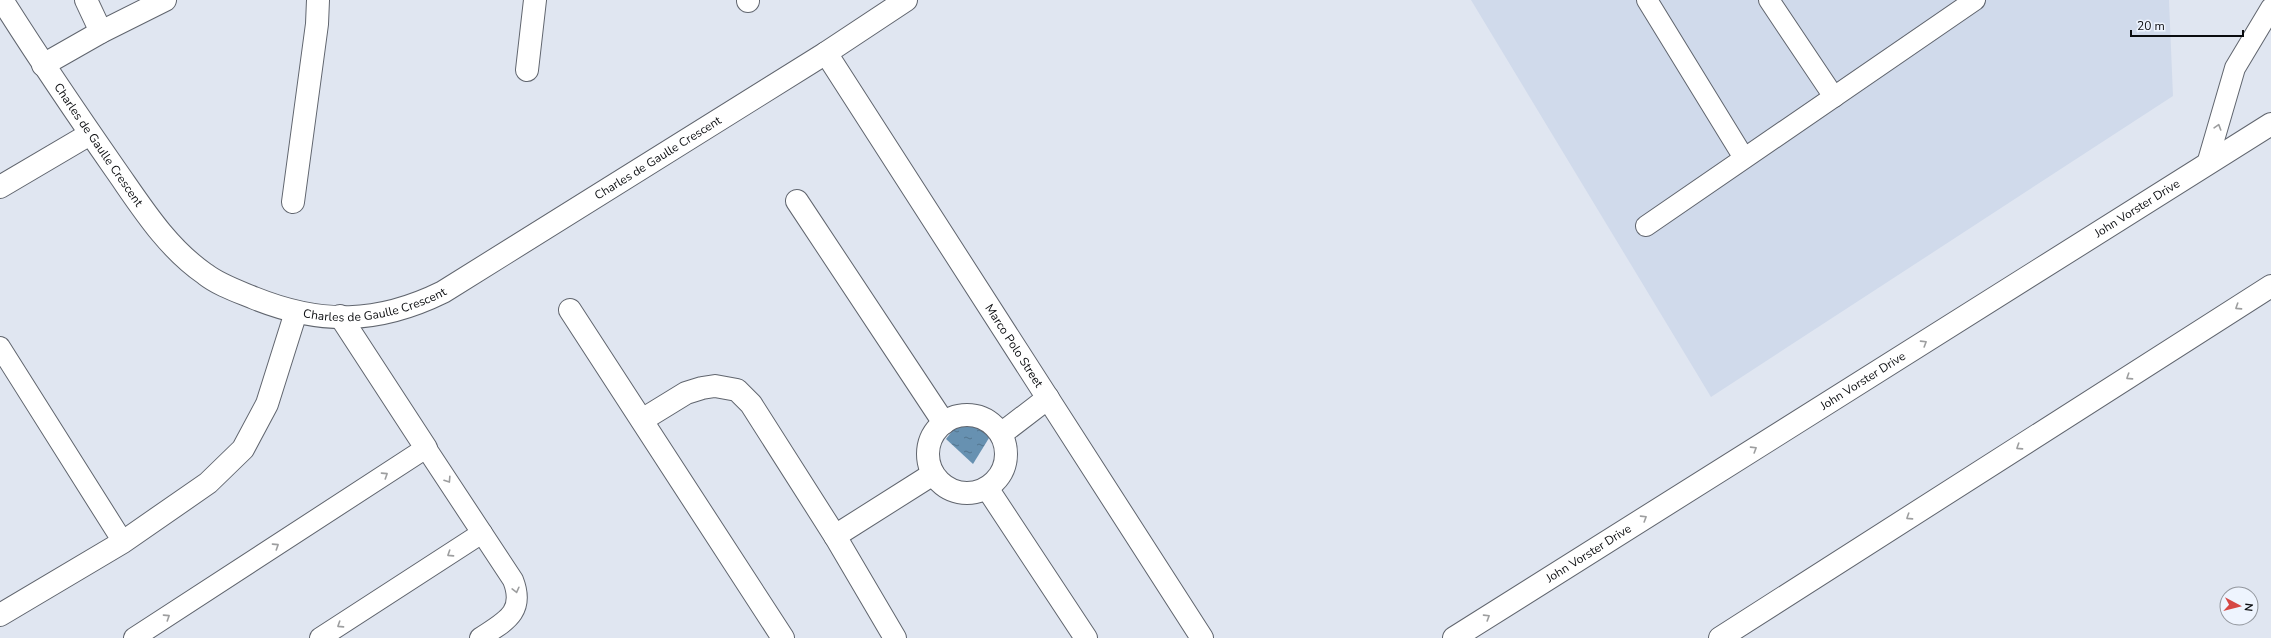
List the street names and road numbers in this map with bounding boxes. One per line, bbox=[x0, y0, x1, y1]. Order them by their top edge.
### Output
street label: Charles de Gaulle Crescent bbox=[50, 80, 147, 210]
street label: Charles de Gaulle Crescent bbox=[591, 112, 725, 203]
street label: John Vorster Drive bbox=[2090, 175, 2183, 242]
street label: Charles de Gaulle Crescent bbox=[302, 283, 450, 325]
street label: Marco Polo Street bbox=[981, 301, 1047, 391]
street label: John Vorster Drive bbox=[1816, 348, 1909, 414]
street label: John Vorster Drive bbox=[1542, 520, 1634, 587]

